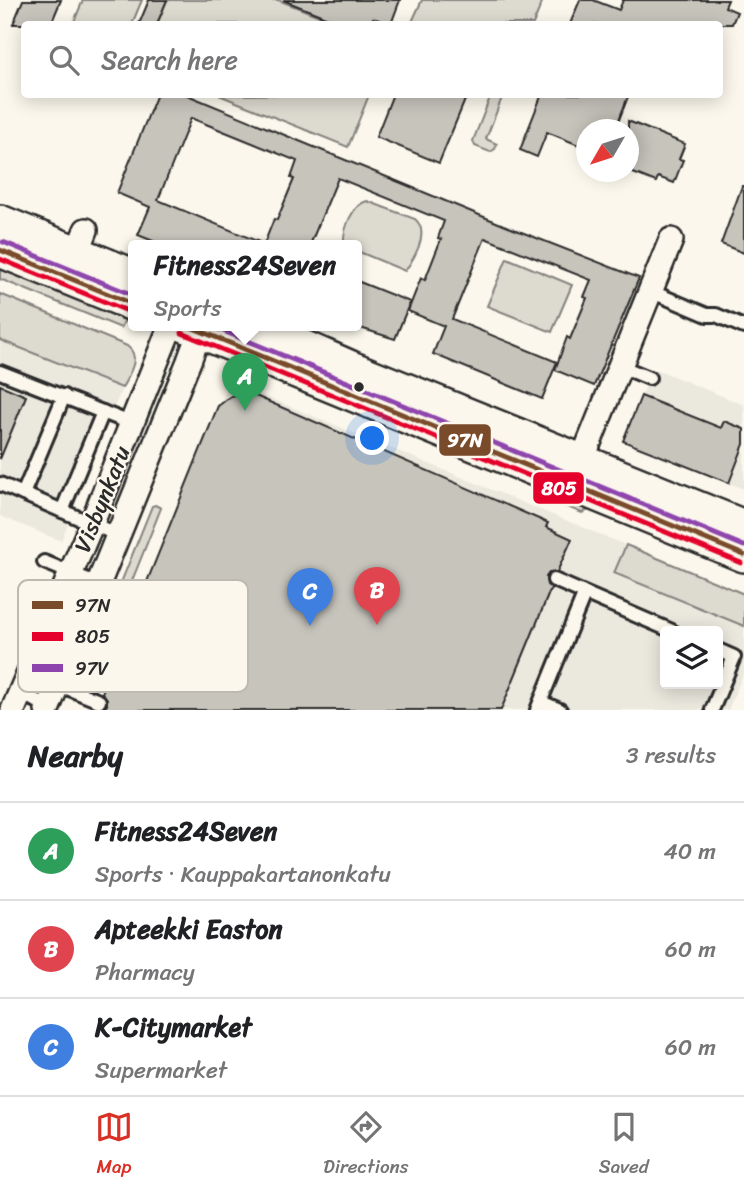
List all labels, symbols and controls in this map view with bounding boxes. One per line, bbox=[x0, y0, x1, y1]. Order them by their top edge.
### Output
search box bbox=[21, 21, 723, 98]
text: Search here bbox=[101, 37, 238, 83]
icon: search bbox=[45, 41, 83, 79]
north arrow bbox=[576, 119, 639, 182]
popup bbox=[128, 240, 362, 331]
text: Fitness24Seven bbox=[154, 242, 336, 288]
text: Sports bbox=[154, 288, 221, 329]
pin: A bbox=[222, 353, 268, 411]
unlabelled marker bbox=[352, 380, 366, 394]
your location bbox=[355, 421, 389, 455]
line badge: 97N bbox=[438, 423, 492, 457]
text: 97N bbox=[447, 424, 484, 457]
street label: Visbynkatu bbox=[62, 439, 143, 559]
line badge: 805 bbox=[532, 471, 585, 505]
text: 805 bbox=[540, 472, 577, 505]
pin: B bbox=[354, 567, 400, 625]
pin: C bbox=[287, 568, 333, 626]
legend bbox=[18, 580, 248, 692]
text: 97N bbox=[75, 589, 111, 622]
text: 805 bbox=[75, 620, 110, 653]
map controls bbox=[660, 626, 723, 689]
button: layers bbox=[660, 626, 723, 689]
text: 97V bbox=[75, 652, 110, 685]
text: Nearby bbox=[28, 729, 123, 783]
text: 3 results bbox=[626, 735, 716, 776]
text: Fitness24Seven bbox=[95, 808, 277, 854]
text: A bbox=[43, 831, 59, 872]
text: 40 m bbox=[663, 831, 716, 872]
text: Sports · Kauppakartanonkatu bbox=[95, 854, 391, 895]
text: Apteekki Easton bbox=[95, 906, 283, 952]
text: B bbox=[44, 929, 58, 970]
text: 60 m bbox=[665, 929, 716, 970]
text: Pharmacy bbox=[95, 952, 195, 993]
text: K-Citymarket bbox=[95, 1004, 252, 1050]
text: C bbox=[44, 1027, 58, 1068]
text: 60 m bbox=[665, 1027, 716, 1068]
text: Supermarket bbox=[95, 1050, 227, 1091]
tab: Map bbox=[95, 1108, 133, 1183]
tab: Directions bbox=[323, 1108, 409, 1183]
tab: Saved bbox=[599, 1108, 649, 1183]

